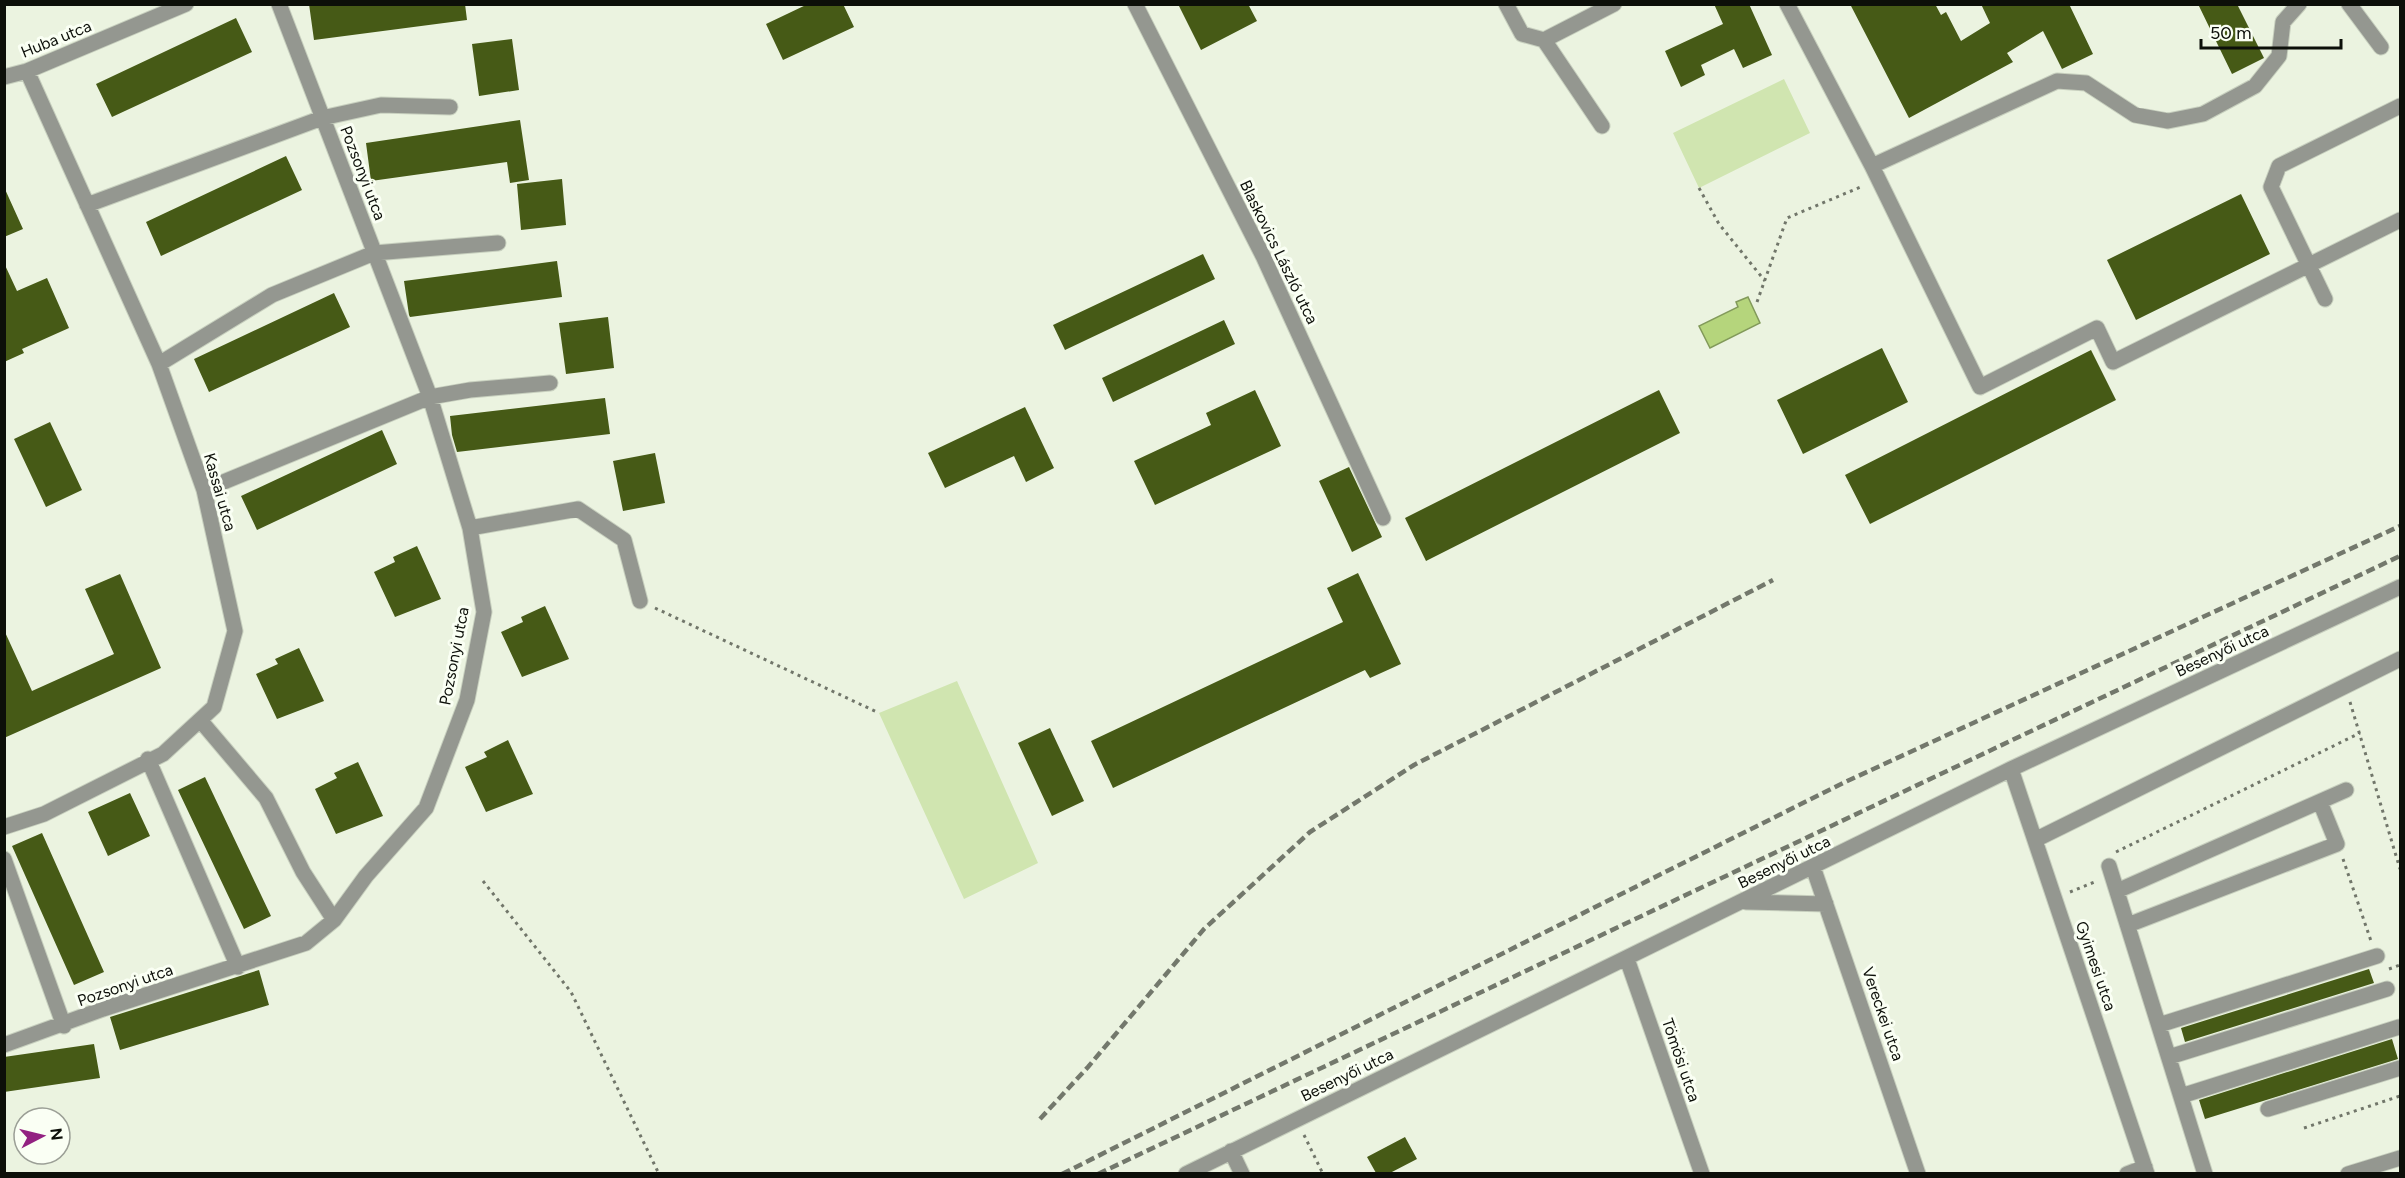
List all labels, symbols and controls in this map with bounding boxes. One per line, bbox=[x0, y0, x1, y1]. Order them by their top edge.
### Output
scale bar bbox=[2201, 12, 2340, 50]
street label: Huba utca bbox=[18, 16, 94, 62]
text: 50 m bbox=[2210, 22, 2252, 44]
street label: Pozsonyi utca bbox=[336, 123, 390, 223]
street label: Blaskovics László utca bbox=[1236, 177, 1322, 327]
street label: Kassai utca bbox=[200, 451, 240, 533]
street label: Pozsonyi utca bbox=[435, 605, 473, 707]
street label: Besenyői utca bbox=[2172, 621, 2272, 681]
street label: Besenyői utca bbox=[1735, 831, 1833, 893]
street label: Gyimesi utca bbox=[2072, 919, 2120, 1013]
street label: Pozsonyi utca bbox=[75, 960, 175, 1010]
street label: Vereckei utca bbox=[1858, 965, 1908, 1063]
street label: Tömösi utca bbox=[1658, 1016, 1704, 1104]
street label: Besenyői utca bbox=[1298, 1044, 1396, 1106]
north arrow bbox=[12, 1106, 72, 1166]
text: N bbox=[46, 1127, 67, 1142]

